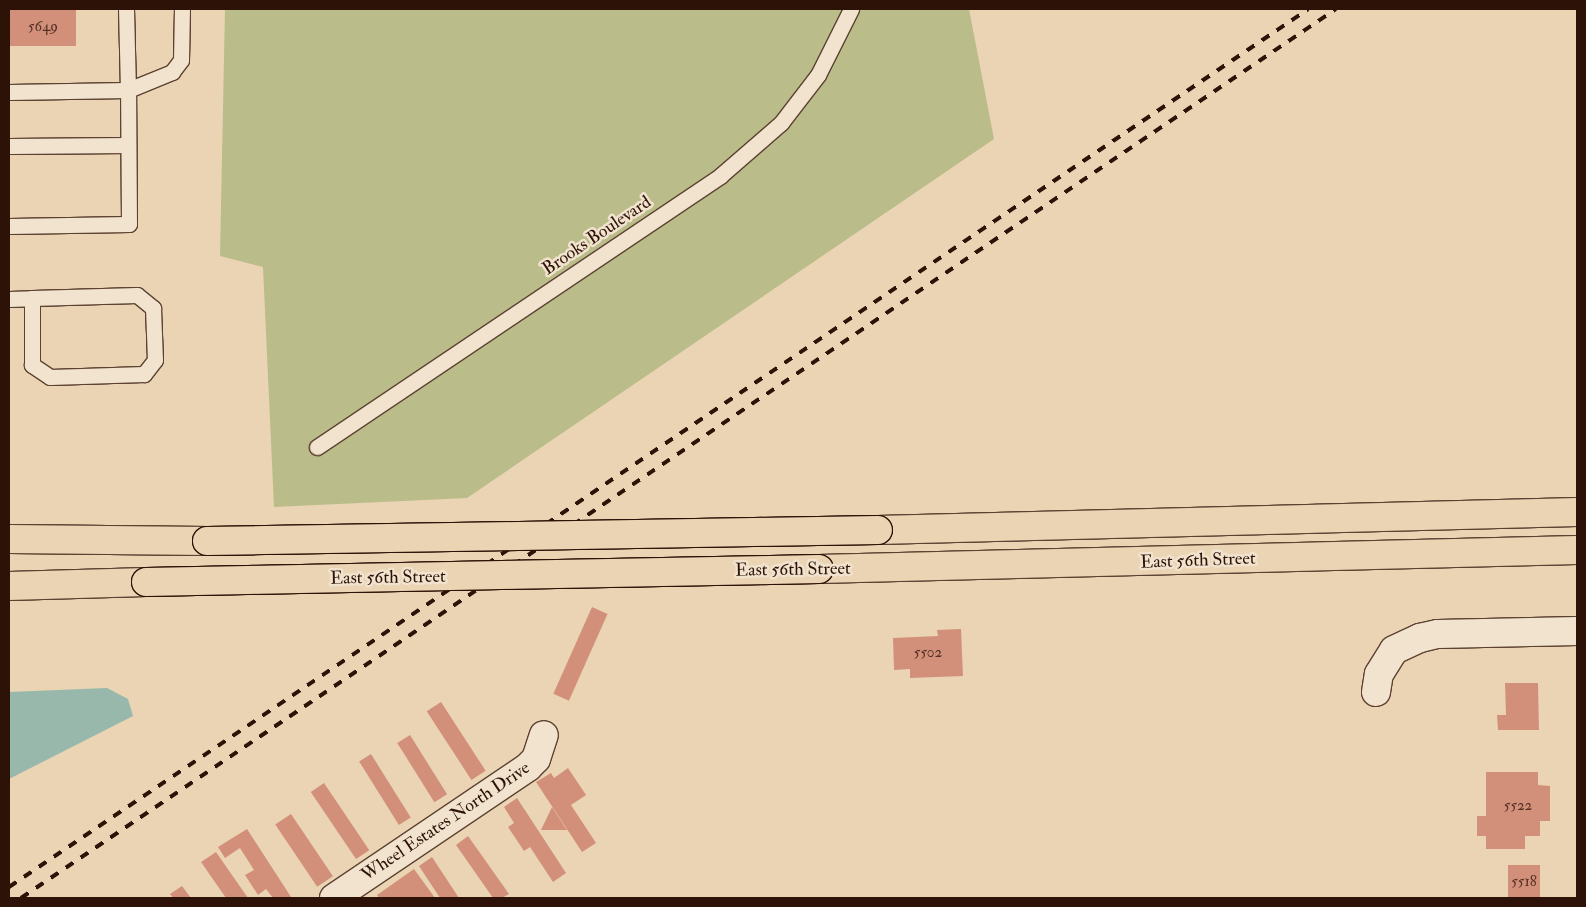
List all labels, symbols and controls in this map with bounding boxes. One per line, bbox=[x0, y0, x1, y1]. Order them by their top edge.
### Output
house number: 5649 bbox=[28, 18, 58, 36]
street label: Brooks Boulevard bbox=[539, 192, 655, 280]
street label: East 56th Street bbox=[1140, 548, 1256, 574]
street label: East 56th Street bbox=[735, 558, 851, 582]
street label: East 56th Street bbox=[330, 566, 446, 590]
house number: 5502 bbox=[914, 644, 942, 662]
street label: Wheel Estates North Drive bbox=[358, 758, 534, 886]
house number: 5522 bbox=[1504, 797, 1532, 815]
house number: 5518 bbox=[1511, 873, 1537, 891]

